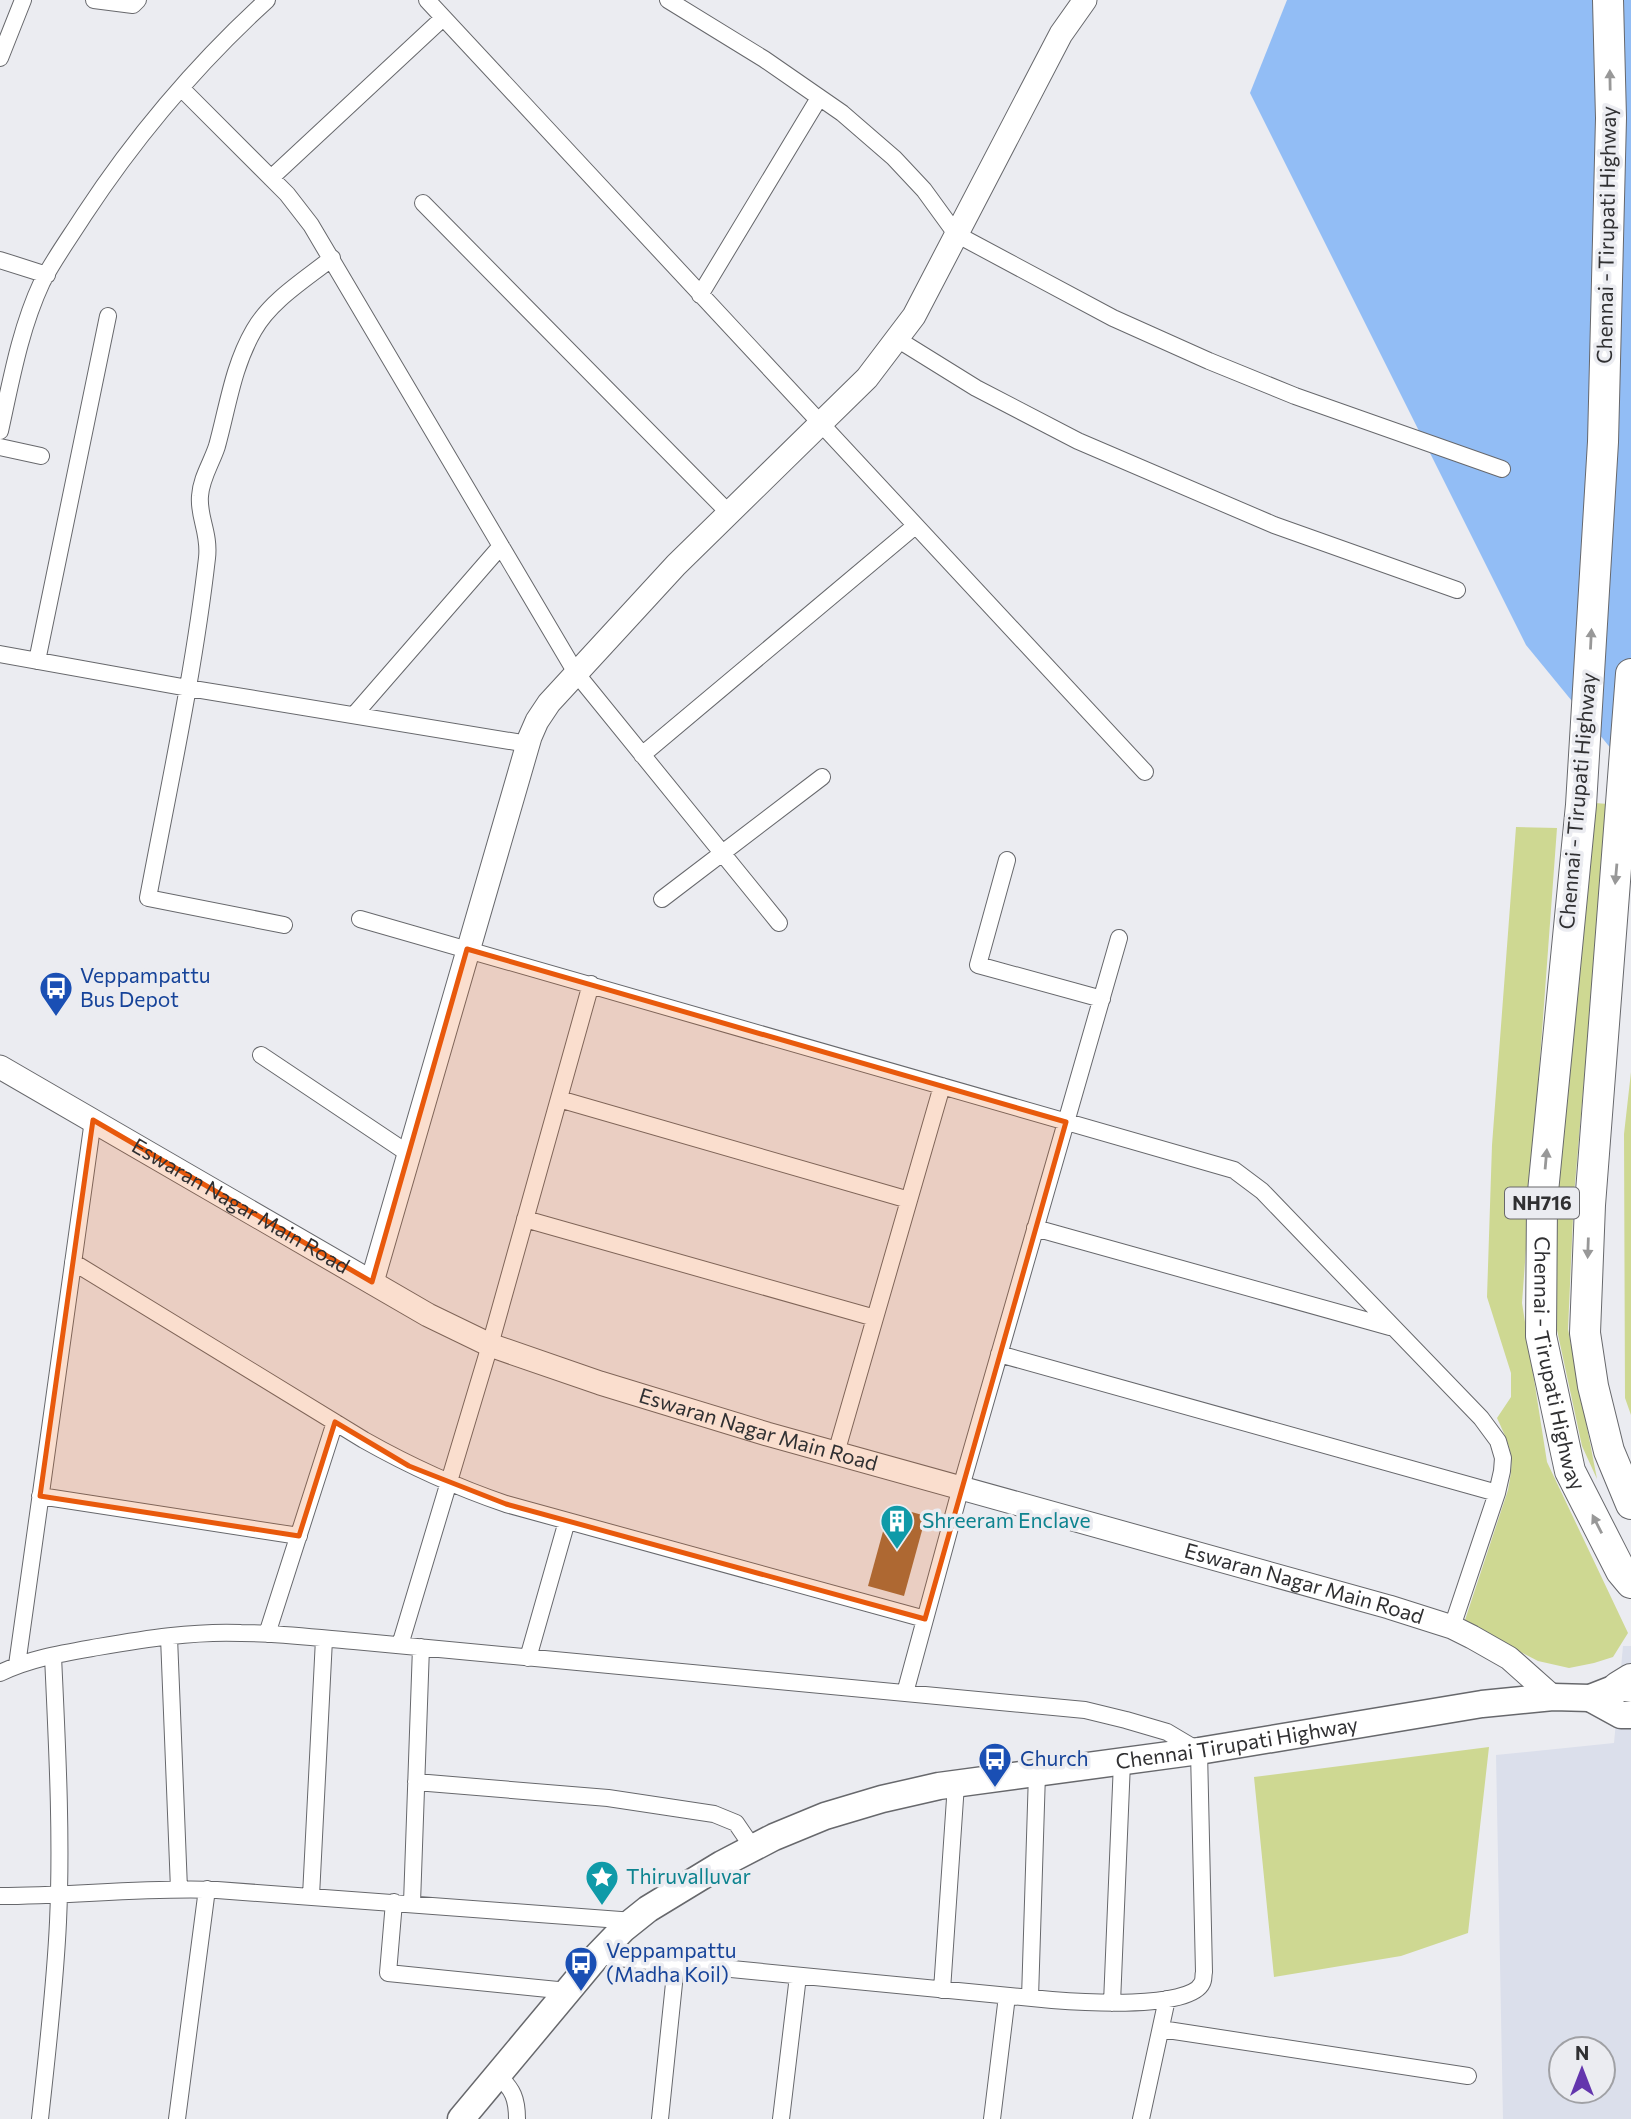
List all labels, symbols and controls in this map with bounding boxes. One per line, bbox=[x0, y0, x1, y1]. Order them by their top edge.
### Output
one-way arrow bbox=[1604, 69, 1616, 91]
street label: Chennai - Tirupati Highway bbox=[1591, 106, 1620, 364]
one-way arrow bbox=[1585, 628, 1596, 650]
street label: Chennai - Tirupati Highway bbox=[1553, 671, 1600, 930]
one-way arrow bbox=[1610, 863, 1621, 885]
place label: Veppampattu Bus Depot bbox=[80, 962, 211, 1011]
bus stop icon: Veppampattu Bus Depot bbox=[37, 969, 75, 1018]
street label: Eswaran Nagar Main Road bbox=[128, 1132, 355, 1278]
one-way arrow bbox=[1541, 1148, 1552, 1170]
road number: NH716 bbox=[1505, 1188, 1579, 1218]
street label: Chennai - Tirupati Highway bbox=[1529, 1236, 1592, 1494]
one-way arrow bbox=[1582, 1237, 1594, 1259]
street label: Eswaran Nagar Main Road bbox=[636, 1382, 881, 1475]
building icon: Shreeram Enclave bbox=[878, 1502, 916, 1551]
place label: Shreeram Enclave bbox=[922, 1507, 1090, 1532]
one-way arrow bbox=[1592, 1514, 1603, 1534]
street label: Eswaran Nagar Main Road bbox=[1182, 1537, 1427, 1628]
street label: Chennai Tirupati Highway bbox=[1114, 1711, 1360, 1773]
bus stop icon: Church bbox=[976, 1740, 1014, 1789]
place label: Church bbox=[1020, 1745, 1089, 1770]
place icon: Thiruvalluvar bbox=[583, 1858, 621, 1907]
place label: Thiruvalluvar bbox=[626, 1863, 751, 1888]
place label: Veppampattu (Madha Koil) bbox=[606, 1937, 737, 1986]
bus stop icon: Veppampattu (Madha Koil) bbox=[562, 1944, 600, 1993]
north arrow bbox=[1547, 2035, 1617, 2105]
text: N bbox=[1575, 2041, 1589, 2064]

